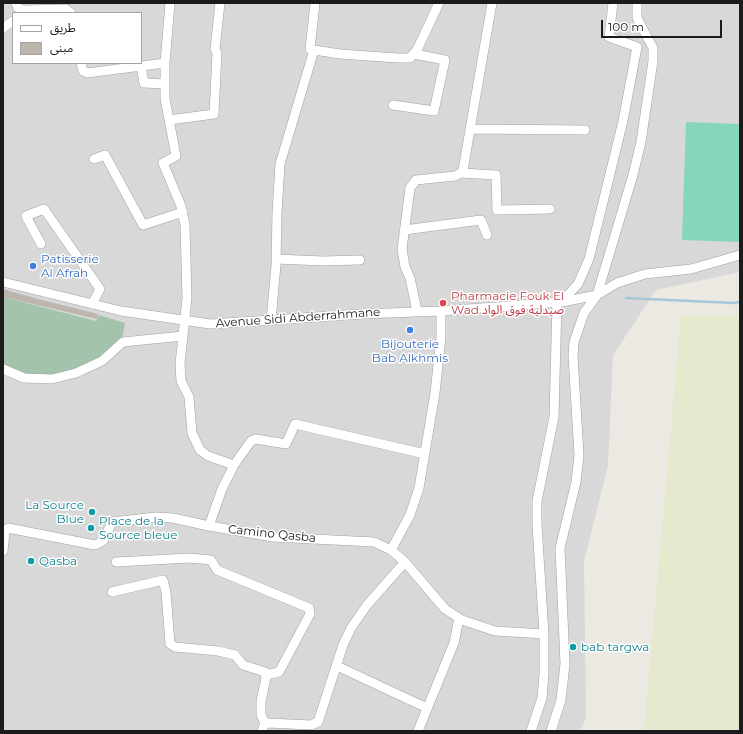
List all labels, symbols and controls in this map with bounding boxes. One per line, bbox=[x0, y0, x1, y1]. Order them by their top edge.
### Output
legend bbox=[12, 12, 142, 64]
scale bar bbox=[603, 12, 724, 38]
text: 100 m bbox=[608, 19, 644, 34]
text: طريق bbox=[50, 20, 76, 35]
text: مبنى bbox=[50, 40, 73, 55]
place label: Patisserie Al Afrah bbox=[41, 252, 99, 280]
marker: Patisserie Al Afrah bbox=[28, 261, 38, 271]
place label: Pharmacie Fouk El Wad صيدلية فوق الواد bbox=[451, 289, 564, 317]
marker: Pharmacie Fouk El Wad صيدلية فوق الواد bbox=[438, 298, 448, 308]
street label: Avenue Sidi Abderrahmane bbox=[215, 305, 381, 331]
marker: Bijouterie Bab Alkhmis bbox=[405, 325, 415, 335]
place label: Bijouterie Bab Alkhmis bbox=[372, 337, 448, 365]
place label: La Source Blue bbox=[25, 498, 84, 526]
marker: La Source Blue bbox=[87, 507, 97, 517]
place label: Place de la Source bleue bbox=[99, 514, 178, 542]
street label: Camino Qasba bbox=[227, 522, 317, 546]
marker: Place de la Source bleue bbox=[86, 523, 96, 533]
place label: Qasba bbox=[39, 554, 77, 568]
marker: Qasba bbox=[26, 556, 36, 566]
place label: bab targwa bbox=[581, 640, 649, 654]
marker: bab targwa bbox=[568, 642, 578, 652]

